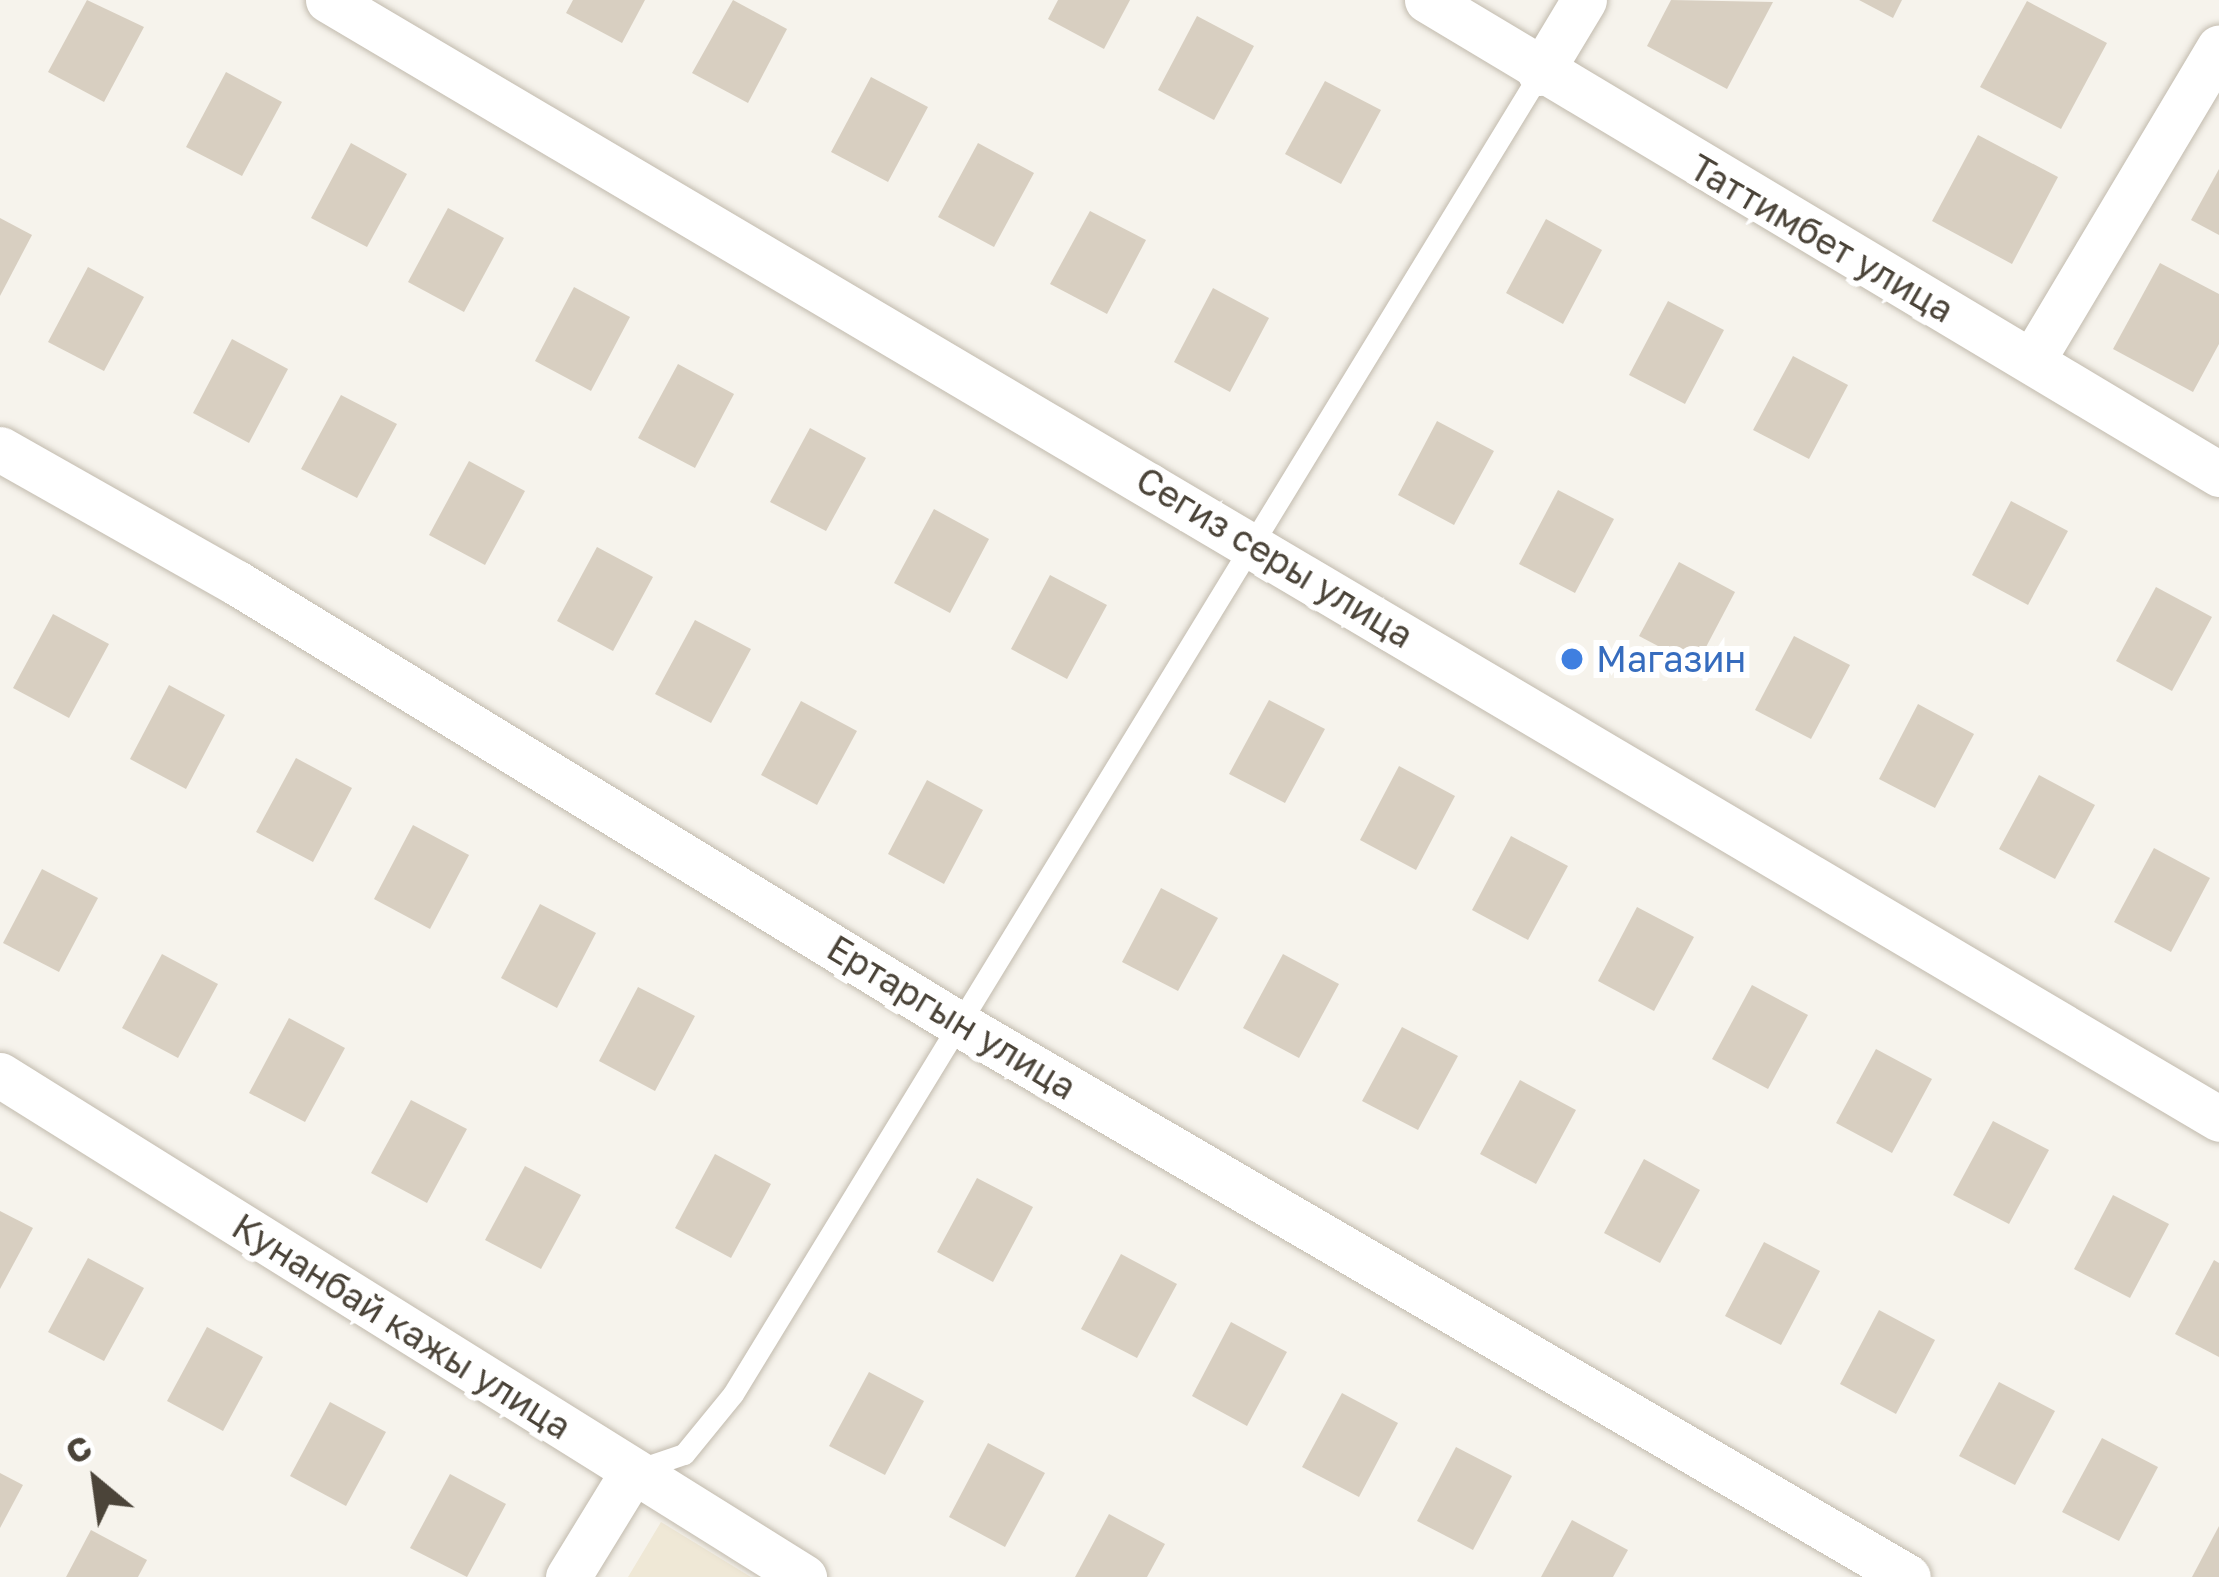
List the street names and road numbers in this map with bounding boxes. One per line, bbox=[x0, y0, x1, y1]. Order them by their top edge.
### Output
street label: Таттимбет улица bbox=[1682, 145, 1962, 331]
street label: Сегиз серы улица bbox=[1129, 457, 1421, 657]
street label: Ертаргын улица bbox=[820, 926, 1084, 1108]
street label: Кунанбай кажы улица bbox=[225, 1204, 579, 1448]

